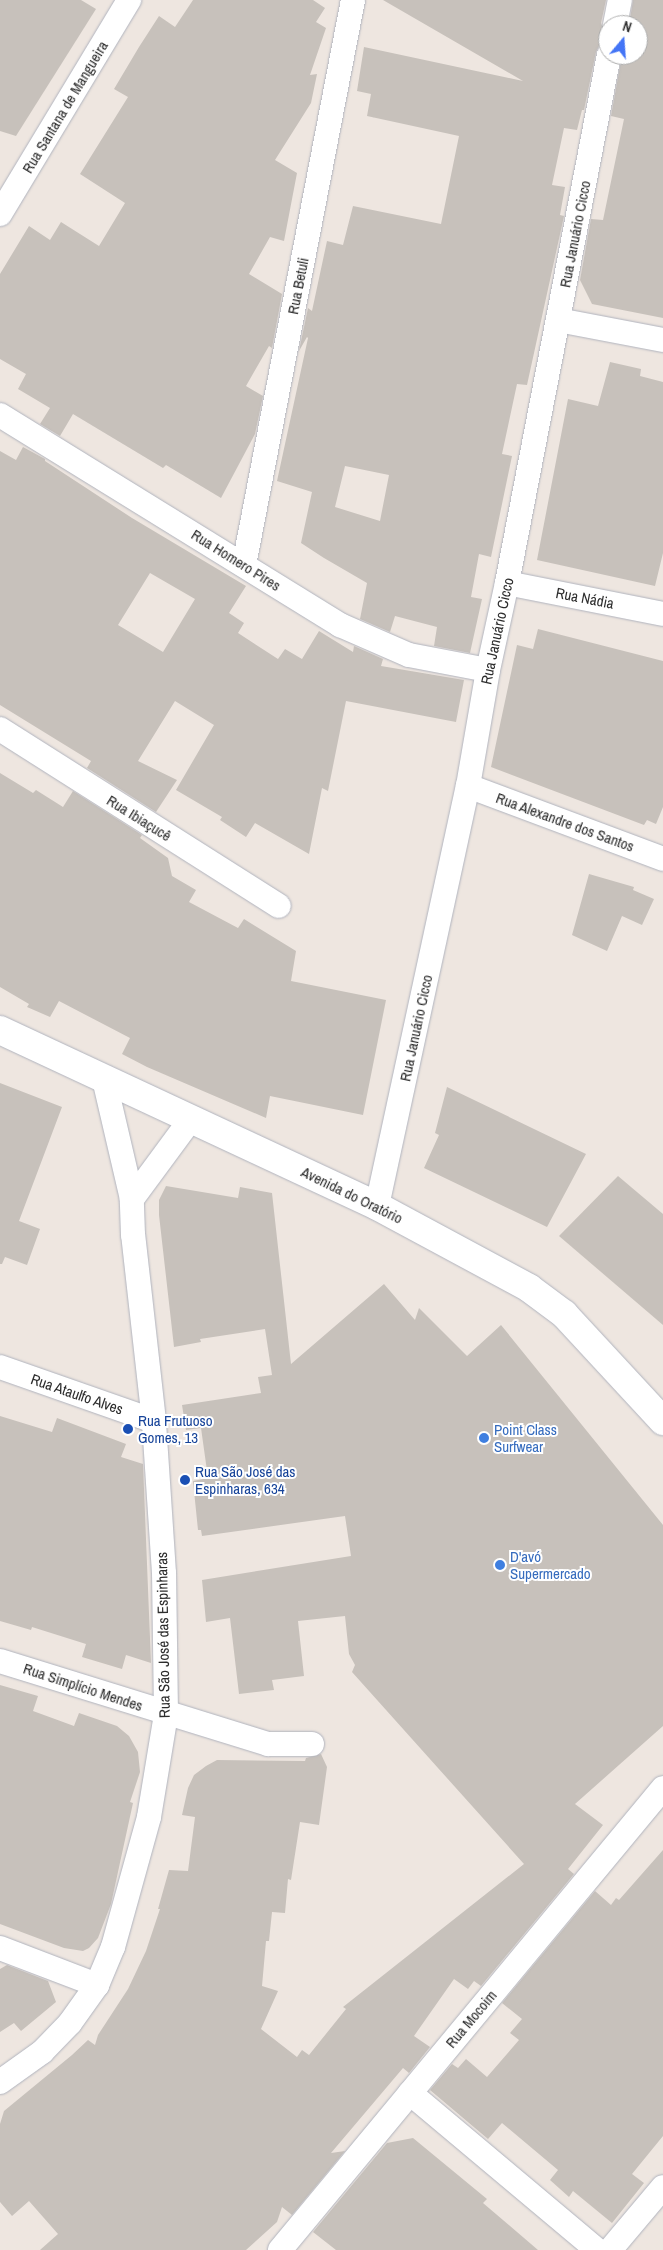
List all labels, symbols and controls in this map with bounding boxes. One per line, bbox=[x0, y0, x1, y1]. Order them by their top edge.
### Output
north arrow bbox=[598, 15, 648, 65]
text: N bbox=[621, 17, 634, 37]
street label: Rua Santana de Mangueira bbox=[18, 38, 112, 176]
street label: Rua Januário Cicco bbox=[556, 179, 594, 289]
street label: Rua Betuli bbox=[284, 256, 312, 316]
street label: Rua Homero Pires bbox=[188, 525, 284, 595]
street label: Rua Januário Cicco bbox=[477, 576, 517, 686]
street label: Rua Nádia bbox=[554, 584, 616, 612]
street label: Rua Alexandre dos Santos bbox=[493, 789, 637, 855]
street label: Rua Ibiaçucê bbox=[103, 791, 175, 845]
street label: Rua Januário Cicco bbox=[396, 973, 436, 1083]
street label: Avenida do Oratório bbox=[298, 1163, 406, 1227]
street label: Rua Ataulfo Alves bbox=[28, 1370, 126, 1418]
place label: Rua Frutuoso Gomes, 13 bbox=[138, 1411, 213, 1446]
place label: Point Class Surfwear bbox=[494, 1420, 557, 1455]
marker: Rua Frutuoso Gomes, 13 bbox=[122, 1423, 134, 1435]
marker: Point Class Surfwear bbox=[478, 1432, 490, 1444]
place label: Rua São José das Espinharas, 634 bbox=[195, 1462, 296, 1497]
marker: Rua São José das Espinharas, 634 bbox=[179, 1474, 191, 1486]
place label: D'avó Supermercado bbox=[510, 1547, 591, 1582]
street label: Rua São José das Espinharas bbox=[153, 1552, 173, 1718]
marker: D'avó Supermercado bbox=[494, 1559, 506, 1571]
street label: Rua Simplício Mendes bbox=[21, 1659, 145, 1715]
street label: Rua Mocoim bbox=[442, 1987, 500, 2051]

